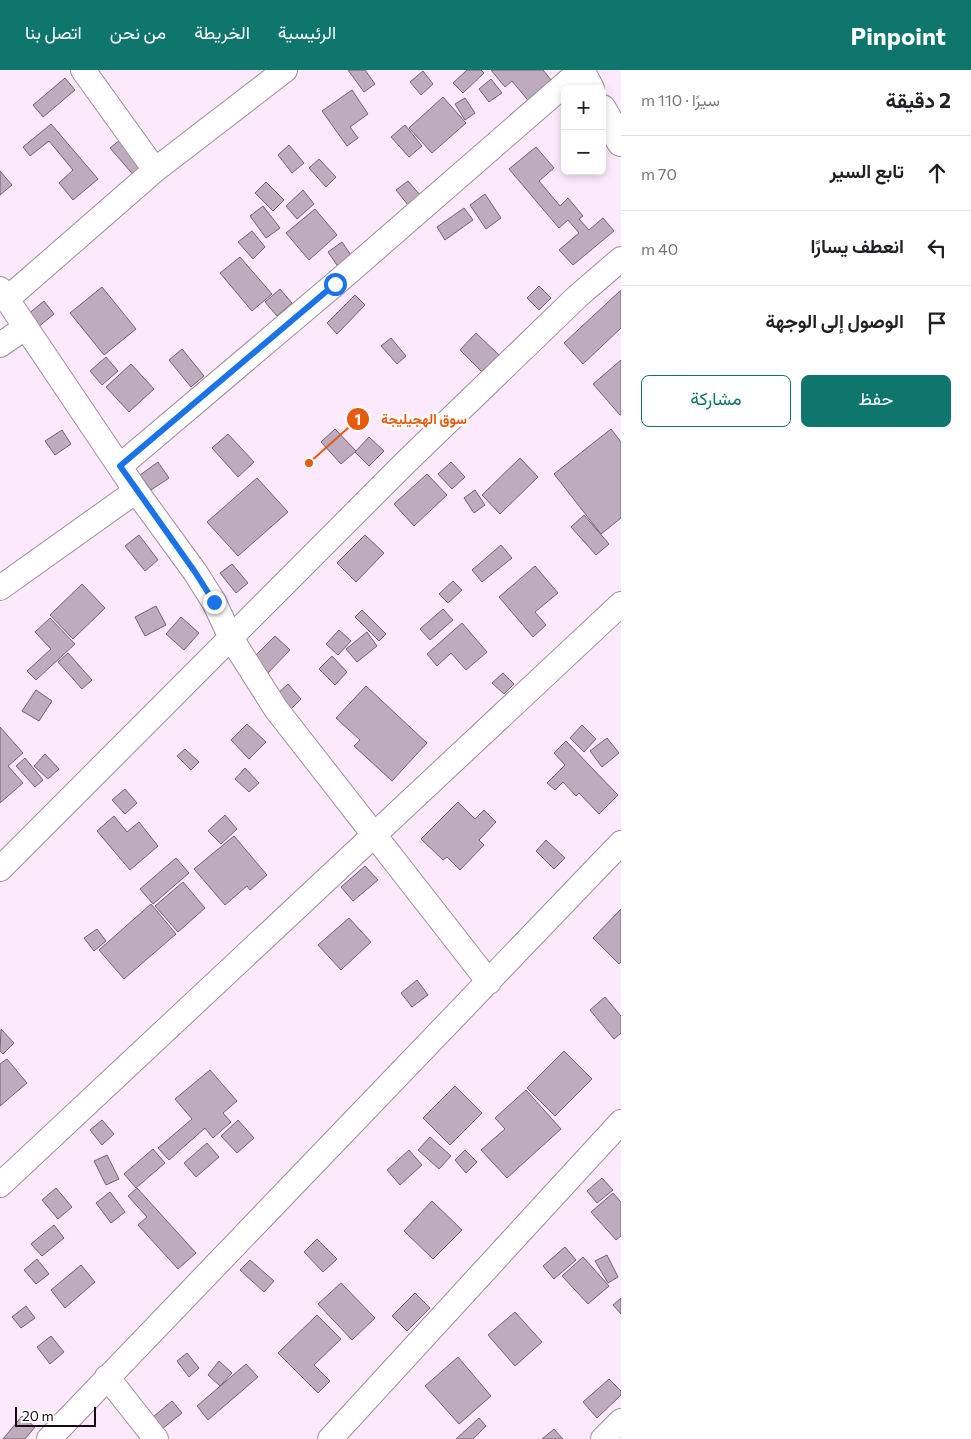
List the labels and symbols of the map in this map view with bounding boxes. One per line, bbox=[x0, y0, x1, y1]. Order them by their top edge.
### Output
route start bbox=[324, 273, 347, 296]
callout: سوق الهجيليجة bbox=[346, 405, 477, 434]
text: 1 bbox=[355, 410, 361, 428]
text: سوق الهجيليجة bbox=[381, 410, 467, 428]
route end bbox=[203, 591, 226, 614]
scale bar bbox=[15, 1404, 96, 1427]

